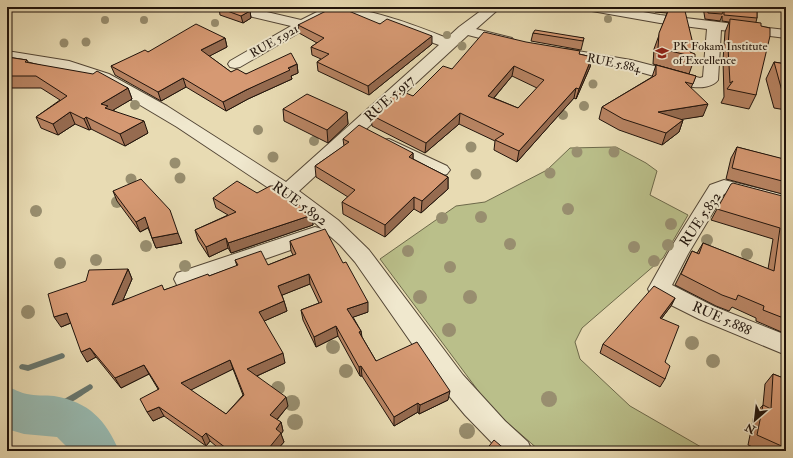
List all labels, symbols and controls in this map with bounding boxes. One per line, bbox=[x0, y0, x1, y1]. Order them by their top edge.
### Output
street label: RUE 5.921 bbox=[247, 22, 301, 61]
place label: PK Fokam Institute of Excellence bbox=[673, 39, 767, 68]
school or university icon: PK Fokam Institute of Excellence bbox=[654, 45, 670, 61]
street label: RUE 5.884 bbox=[586, 50, 643, 77]
street label: RUE 5.917 bbox=[361, 71, 418, 125]
street label: RUE 5.892 bbox=[269, 178, 331, 229]
street label: RUE 5.832 bbox=[676, 189, 725, 250]
street label: RUE 5.888 bbox=[690, 298, 754, 339]
north arrow bbox=[735, 400, 775, 440]
text: N bbox=[742, 420, 759, 437]

